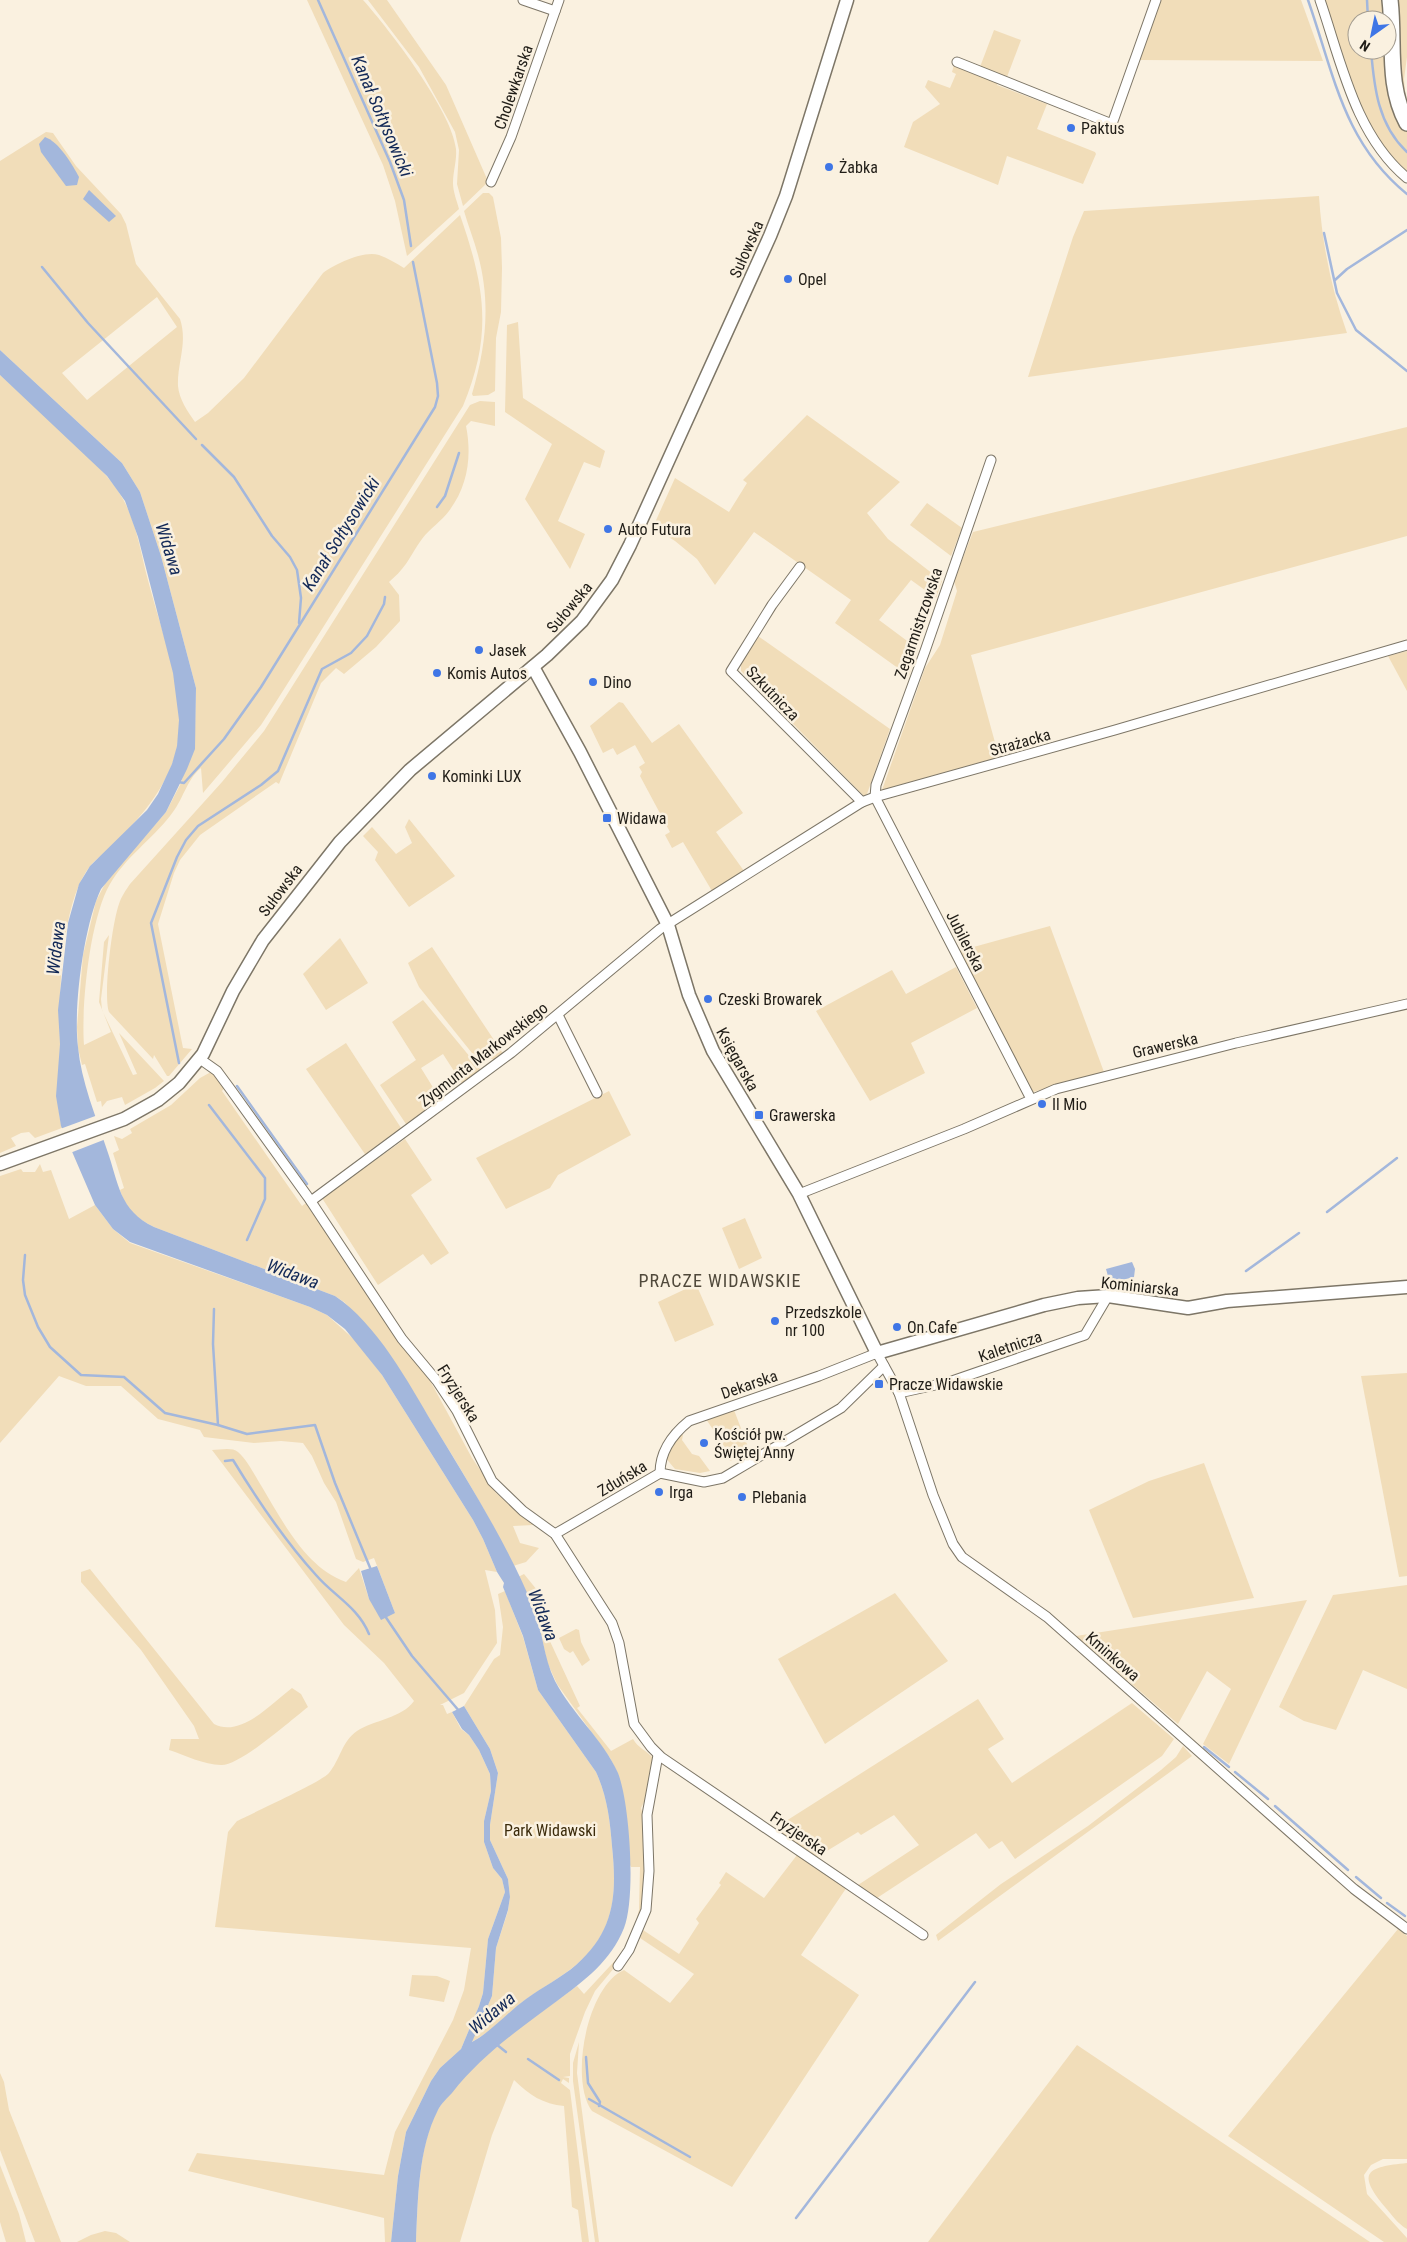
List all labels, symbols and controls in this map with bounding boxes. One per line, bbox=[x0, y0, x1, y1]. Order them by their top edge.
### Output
north arrow bbox=[1347, 10, 1397, 60]
text: N bbox=[1357, 37, 1373, 55]
street label: Cholewkarska bbox=[490, 42, 537, 132]
water label: Kanał Sołtysowicki bbox=[347, 52, 418, 181]
place label: Paktus bbox=[1081, 119, 1124, 138]
marker: Paktus bbox=[1065, 122, 1077, 134]
place label: Żabka bbox=[839, 158, 878, 177]
marker: Żabka bbox=[823, 161, 835, 173]
street label: Sułowska bbox=[725, 218, 767, 281]
place label: Opel bbox=[798, 270, 827, 289]
marker: Opel bbox=[782, 273, 794, 285]
water label: Kanał Sołtysowicki bbox=[297, 472, 384, 594]
water label: Widawa bbox=[152, 520, 187, 578]
place label: Auto Futura bbox=[618, 520, 691, 539]
marker: Auto Futura bbox=[602, 523, 614, 535]
street label: Zegarmistrzowska bbox=[891, 565, 946, 681]
street label: Sułowska bbox=[543, 578, 596, 637]
place label: Jasek bbox=[489, 641, 527, 660]
marker: Jasek bbox=[473, 644, 485, 656]
street label: Szkutnicza bbox=[742, 662, 803, 725]
place label: Komis Autos bbox=[447, 664, 527, 683]
marker: Komis Autos bbox=[431, 667, 443, 679]
place label: Dino bbox=[603, 673, 632, 692]
marker: Dino bbox=[587, 676, 599, 688]
street label: Strażacka bbox=[988, 725, 1053, 760]
place label: Kominki LUX bbox=[442, 767, 522, 786]
marker: Kominki LUX bbox=[426, 770, 438, 782]
place label: Widawa bbox=[617, 809, 667, 828]
marker: Widawa bbox=[601, 812, 613, 824]
street label: Sułowska bbox=[255, 860, 306, 920]
street label: Jubilerska bbox=[942, 908, 989, 975]
water label: Widawa bbox=[42, 920, 69, 976]
place label: Czeski Browarek bbox=[718, 990, 823, 1009]
marker: Czeski Browarek bbox=[702, 993, 714, 1005]
street label: Zygmunta Markowskiego bbox=[415, 998, 551, 1111]
street label: Księgarska bbox=[712, 1024, 763, 1094]
street label: Grawerska bbox=[1131, 1029, 1200, 1062]
place label: Il Mio bbox=[1052, 1095, 1087, 1114]
marker: Il Mio bbox=[1036, 1098, 1048, 1110]
place label: Grawerska bbox=[769, 1106, 836, 1125]
marker: Grawerska bbox=[753, 1109, 765, 1121]
water label: Widawa bbox=[264, 1254, 322, 1293]
district label: PRACZE WIDAWSKIE bbox=[639, 1270, 801, 1291]
street label: Kominiarska bbox=[1100, 1273, 1180, 1300]
place label: Przedszkole nr 100 bbox=[785, 1303, 862, 1340]
marker: Przedszkole nr 100 bbox=[769, 1315, 781, 1327]
place label: On Cafe bbox=[907, 1318, 957, 1337]
marker: On Cafe bbox=[891, 1321, 903, 1333]
street label: Kaletnicza bbox=[976, 1327, 1044, 1366]
street label: Fryzjerska bbox=[433, 1361, 484, 1426]
street label: Dekarska bbox=[718, 1366, 780, 1403]
place label: Pracze Widawskie bbox=[889, 1375, 1003, 1394]
marker: Pracze Widawskie bbox=[873, 1378, 885, 1390]
place label: Kościół pw. Świętej Anny bbox=[714, 1425, 795, 1462]
marker: Kościół pw. Świętej Anny bbox=[698, 1437, 710, 1449]
street label: Zduńska bbox=[594, 1456, 650, 1500]
place label: Irga bbox=[669, 1483, 693, 1502]
marker: Irga bbox=[653, 1486, 665, 1498]
place label: Plebania bbox=[752, 1488, 807, 1507]
marker: Plebania bbox=[736, 1491, 748, 1503]
water label: Widawa bbox=[524, 1586, 563, 1644]
street label: Kminkowa bbox=[1082, 1628, 1144, 1685]
street label: Fryzjerska bbox=[767, 1808, 831, 1859]
park label: Park Widawski bbox=[504, 1821, 596, 1840]
water label: Widawa bbox=[464, 1987, 519, 2038]

